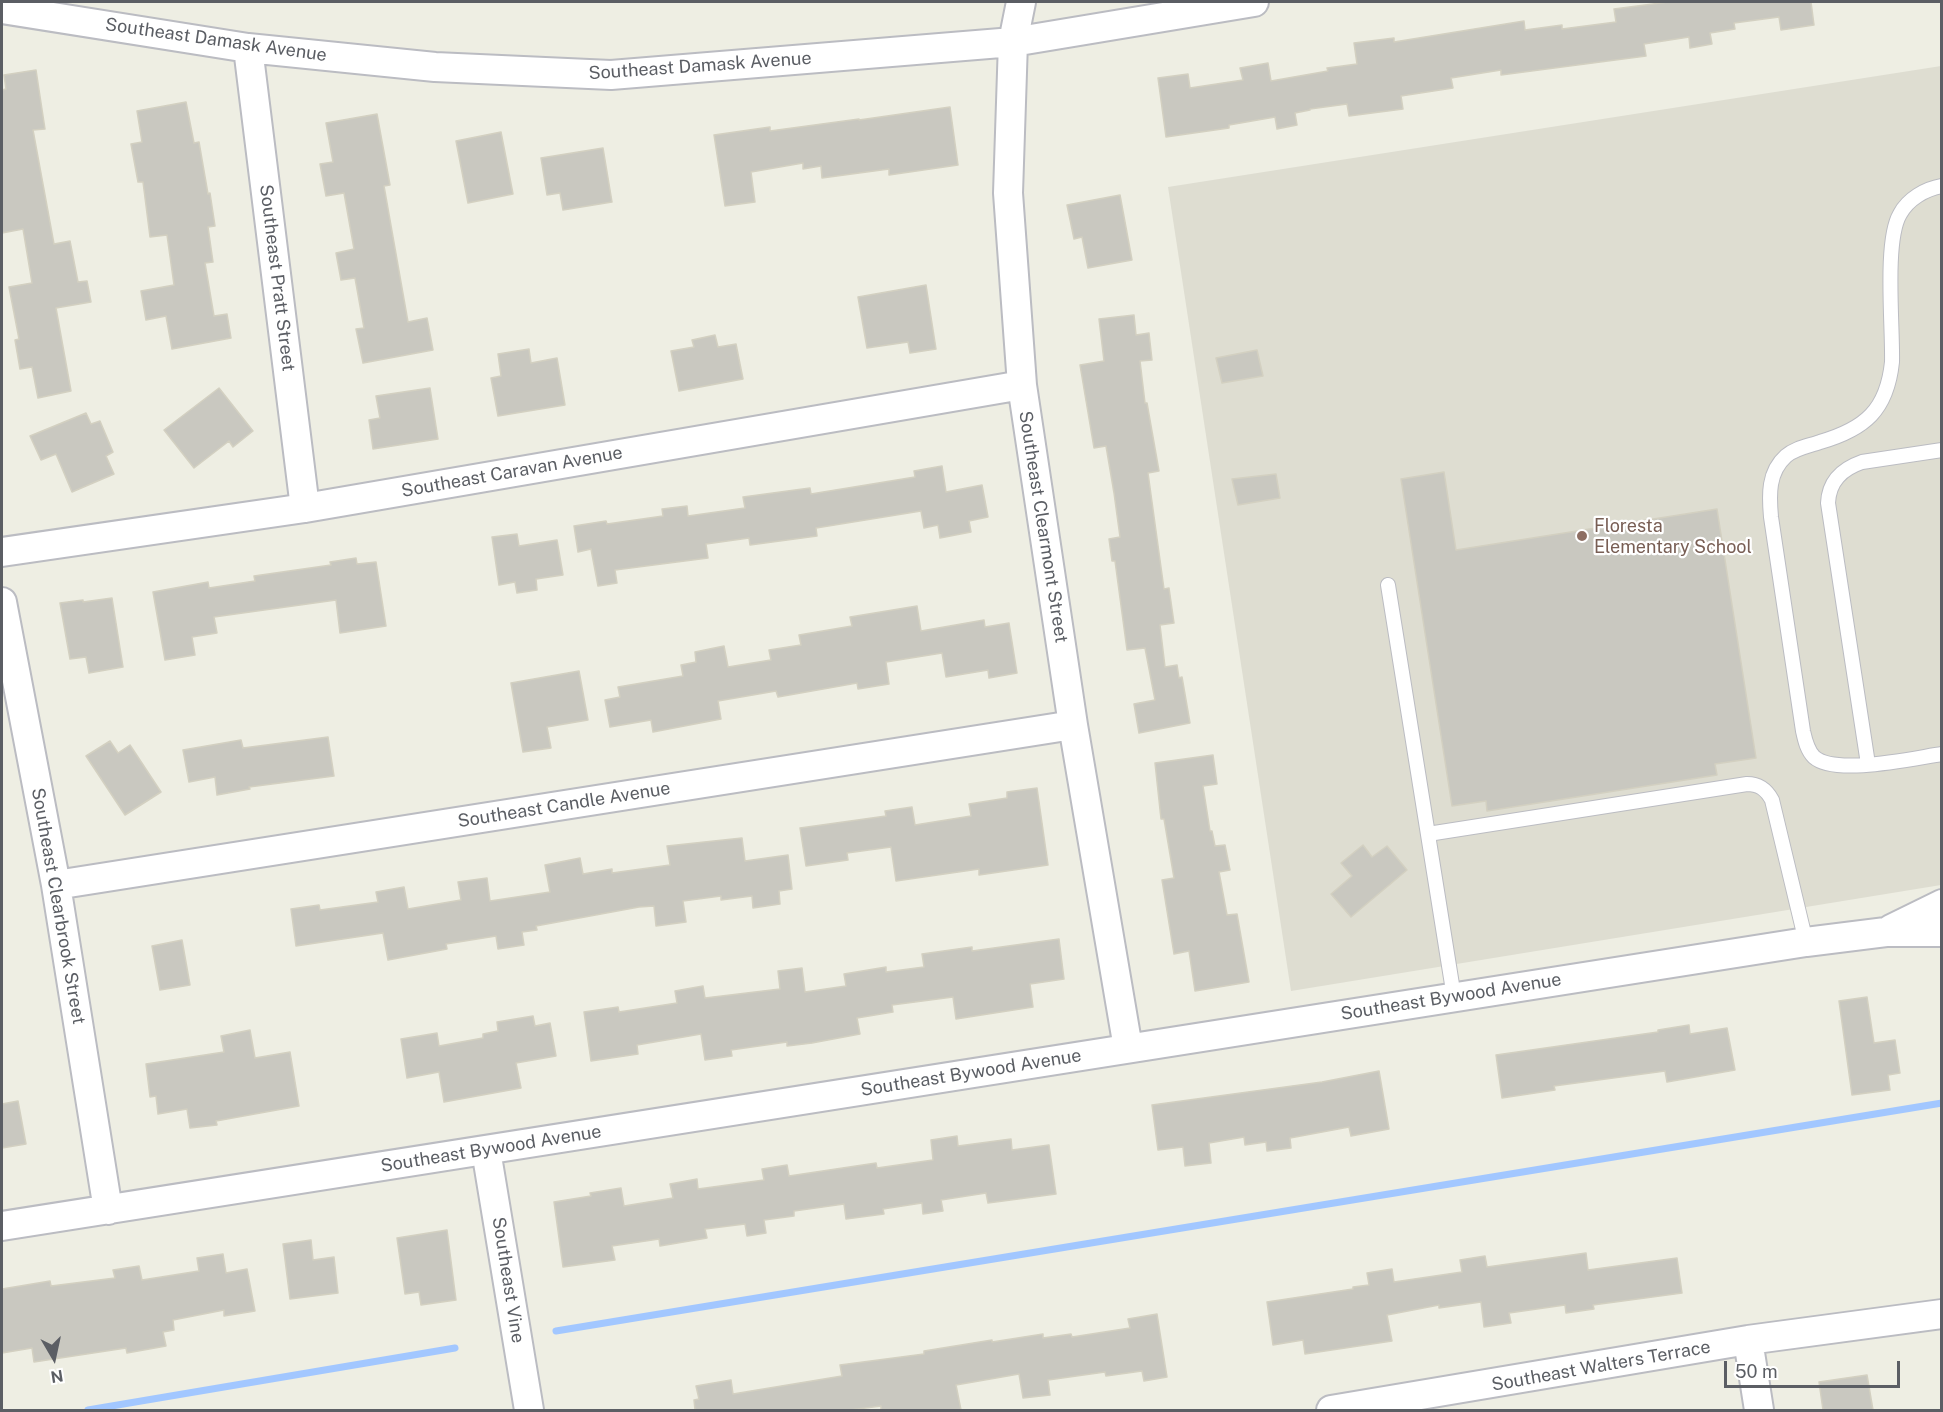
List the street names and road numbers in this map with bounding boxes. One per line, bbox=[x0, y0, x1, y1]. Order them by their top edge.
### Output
street label: Southeast Damask Avenue bbox=[104, 14, 328, 66]
street label: Southeast Damask Avenue bbox=[588, 47, 812, 85]
street label: Southeast Pratt Street bbox=[255, 183, 299, 373]
street label: Southeast Clearmont Street bbox=[1014, 410, 1072, 644]
street label: Southeast Caravan Avenue bbox=[400, 442, 624, 502]
street label: Southeast Candle Avenue bbox=[456, 778, 672, 832]
street label: Southeast Clearbrook Street bbox=[27, 786, 89, 1026]
street label: Southeast Bywood Avenue bbox=[1339, 969, 1563, 1025]
street label: Southeast Bywood Avenue bbox=[859, 1045, 1083, 1101]
street label: Southeast Bywood Avenue bbox=[379, 1121, 603, 1177]
street label: Southeast Vine bbox=[487, 1215, 529, 1345]
street label: Southeast Walters Terrace bbox=[1490, 1336, 1712, 1396]

